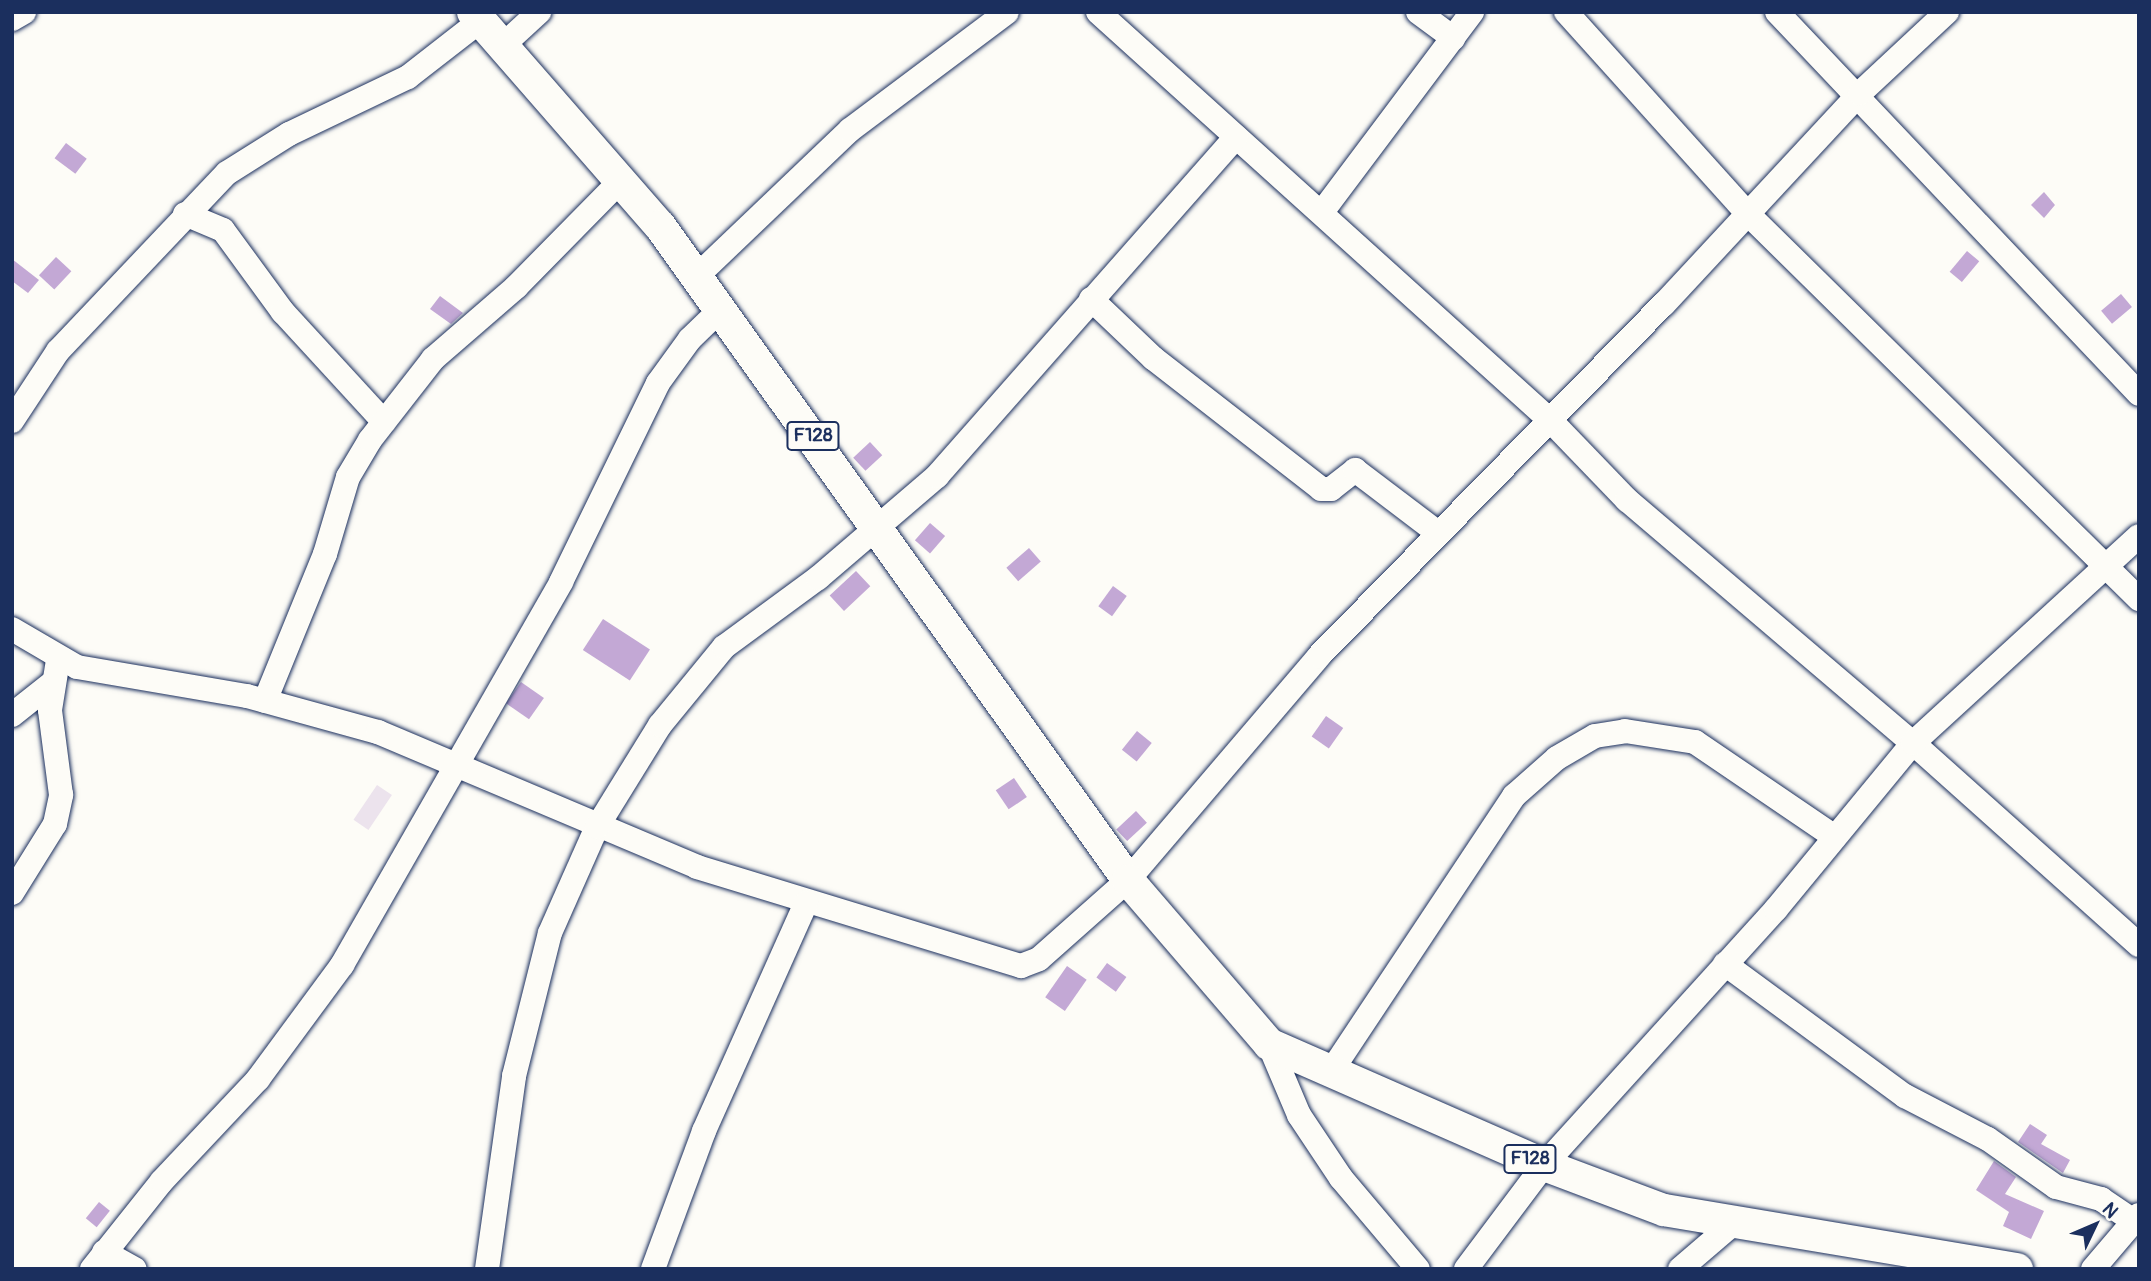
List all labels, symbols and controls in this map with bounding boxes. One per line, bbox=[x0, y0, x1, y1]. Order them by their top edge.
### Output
road number: F128 bbox=[785, 420, 841, 452]
road number: F128 bbox=[1502, 1144, 1558, 1175]
north arrow bbox=[2060, 1190, 2130, 1260]
text: N bbox=[2097, 1197, 2123, 1223]

